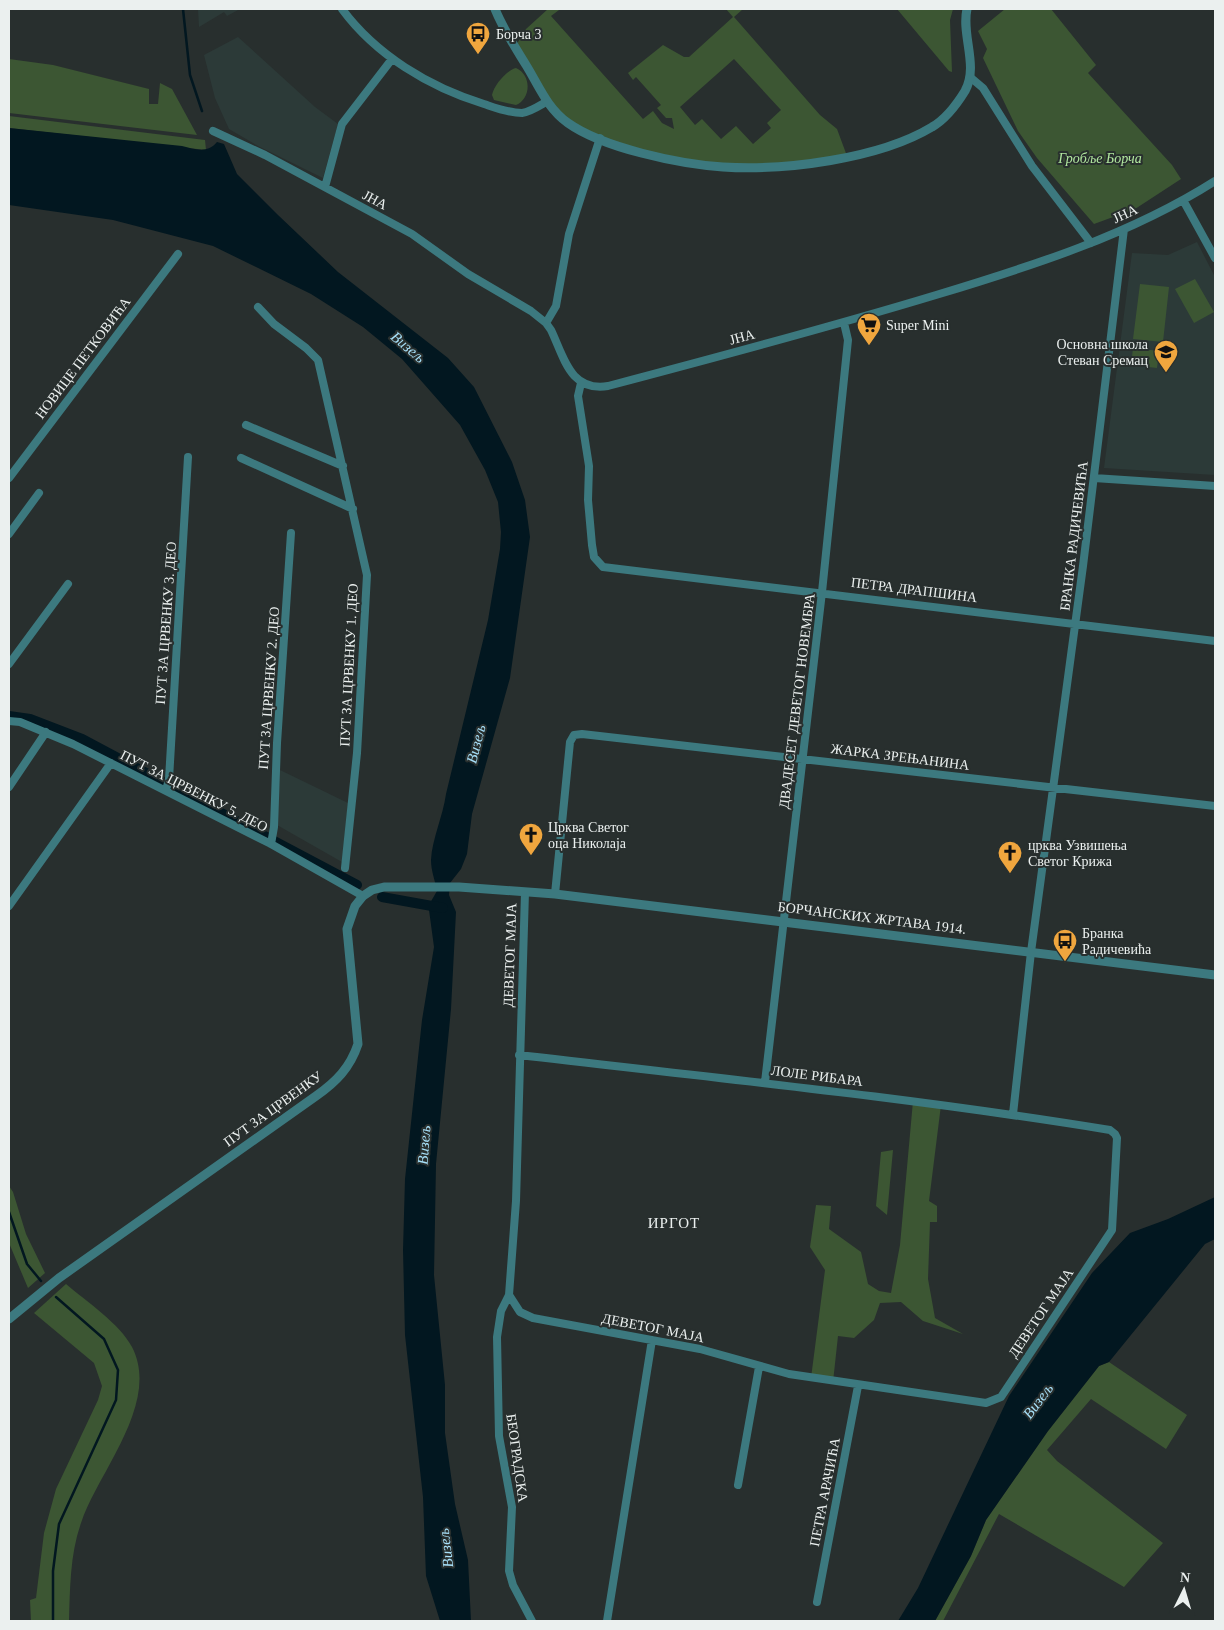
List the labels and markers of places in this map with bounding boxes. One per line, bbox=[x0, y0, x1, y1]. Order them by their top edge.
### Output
bus stop icon: Борча 3 bbox=[465, 21, 491, 55]
place label: Борча 3 bbox=[496, 27, 541, 42]
supermarket icon: Super Mini bbox=[856, 312, 882, 346]
place label: Super Mini bbox=[886, 318, 950, 333]
place label: Основна школа Стеван Сремац bbox=[1056, 337, 1149, 368]
school or university icon: Основна школа Стеван Сремац bbox=[1153, 339, 1179, 373]
place label: Црква Светог оца Николаја bbox=[548, 820, 629, 851]
church icon: Црква Светог оца Николаја bbox=[518, 822, 544, 856]
place label: црква Узвишења Светог Крижа bbox=[1028, 838, 1128, 869]
church icon: црква Узвишења Светог Крижа bbox=[997, 840, 1023, 874]
place label: Бранка Радичевића bbox=[1082, 926, 1152, 957]
bus stop icon: Бранка Радичевића bbox=[1052, 928, 1078, 962]

